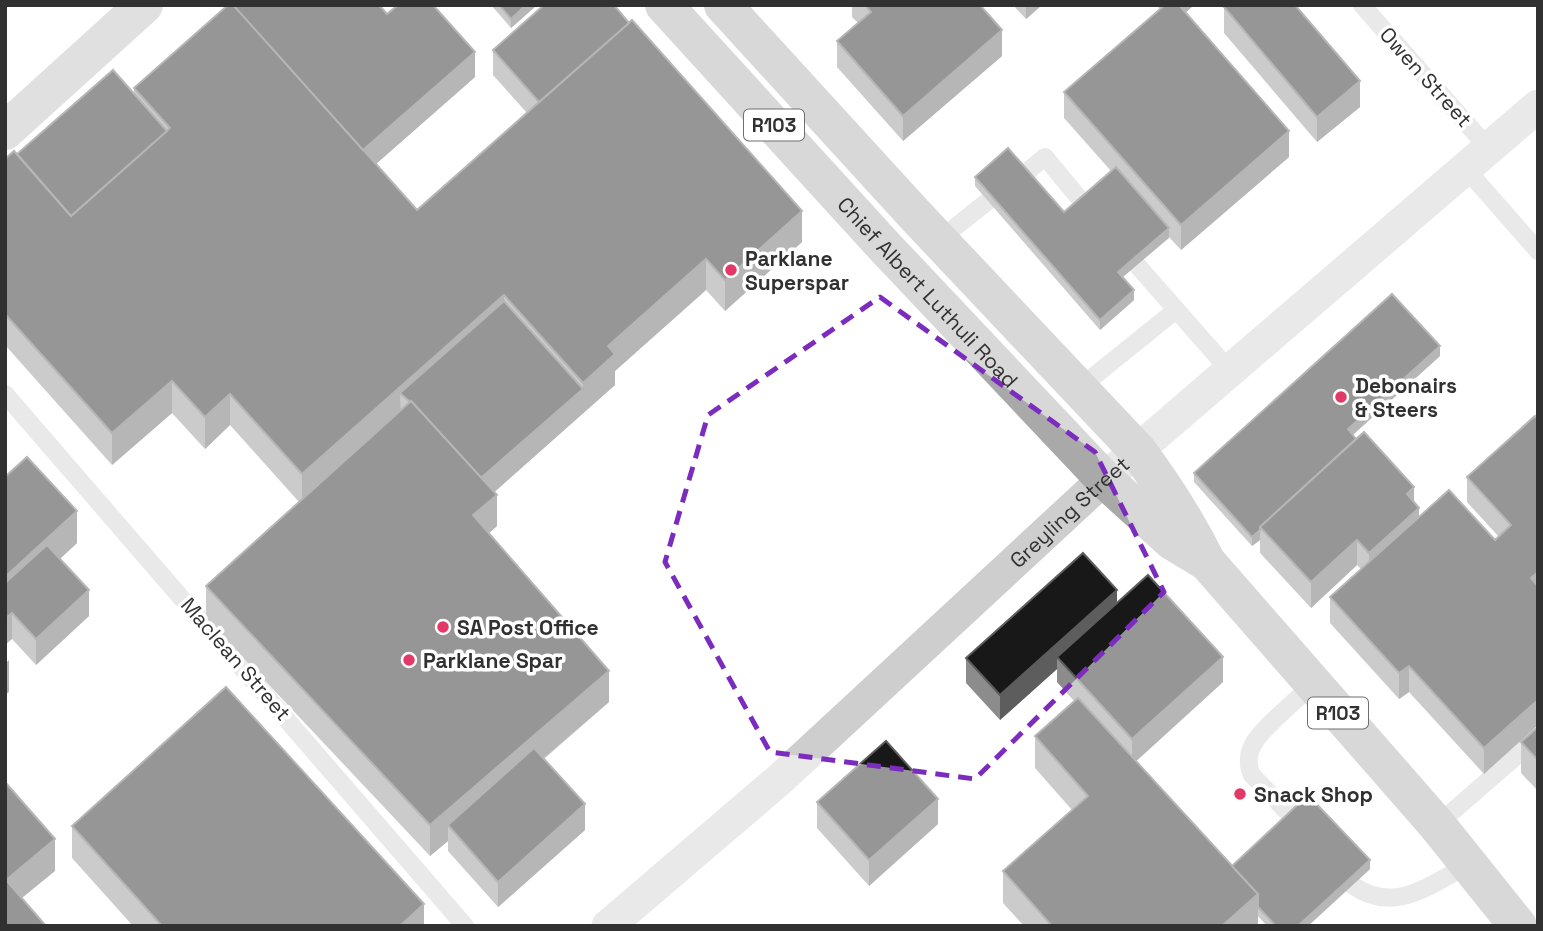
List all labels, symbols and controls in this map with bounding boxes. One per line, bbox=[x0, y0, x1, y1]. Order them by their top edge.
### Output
street label: Owen Street bbox=[1374, 21, 1478, 133]
road number: R103 bbox=[744, 110, 804, 140]
street label: Chief Albert Luthuli Road bbox=[832, 191, 1024, 393]
place label: Parklane Superspar bbox=[745, 245, 849, 296]
marker: Parklane Superspar bbox=[723, 262, 739, 278]
place label: Debonairs & Steers bbox=[1355, 372, 1457, 423]
marker: Debonairs & Steers bbox=[1333, 389, 1349, 405]
street label: Greyling Street bbox=[1004, 450, 1135, 573]
street label: Maclean Street bbox=[175, 592, 297, 726]
place label: SA Post Office bbox=[457, 614, 599, 641]
marker: SA Post Office bbox=[435, 619, 451, 635]
place label: Parklane Spar bbox=[423, 647, 562, 674]
marker: Parklane Spar bbox=[401, 652, 417, 668]
road number: R103 bbox=[1308, 698, 1368, 728]
place label: Snack Shop bbox=[1254, 781, 1373, 808]
marker: Snack Shop bbox=[1232, 786, 1248, 802]

